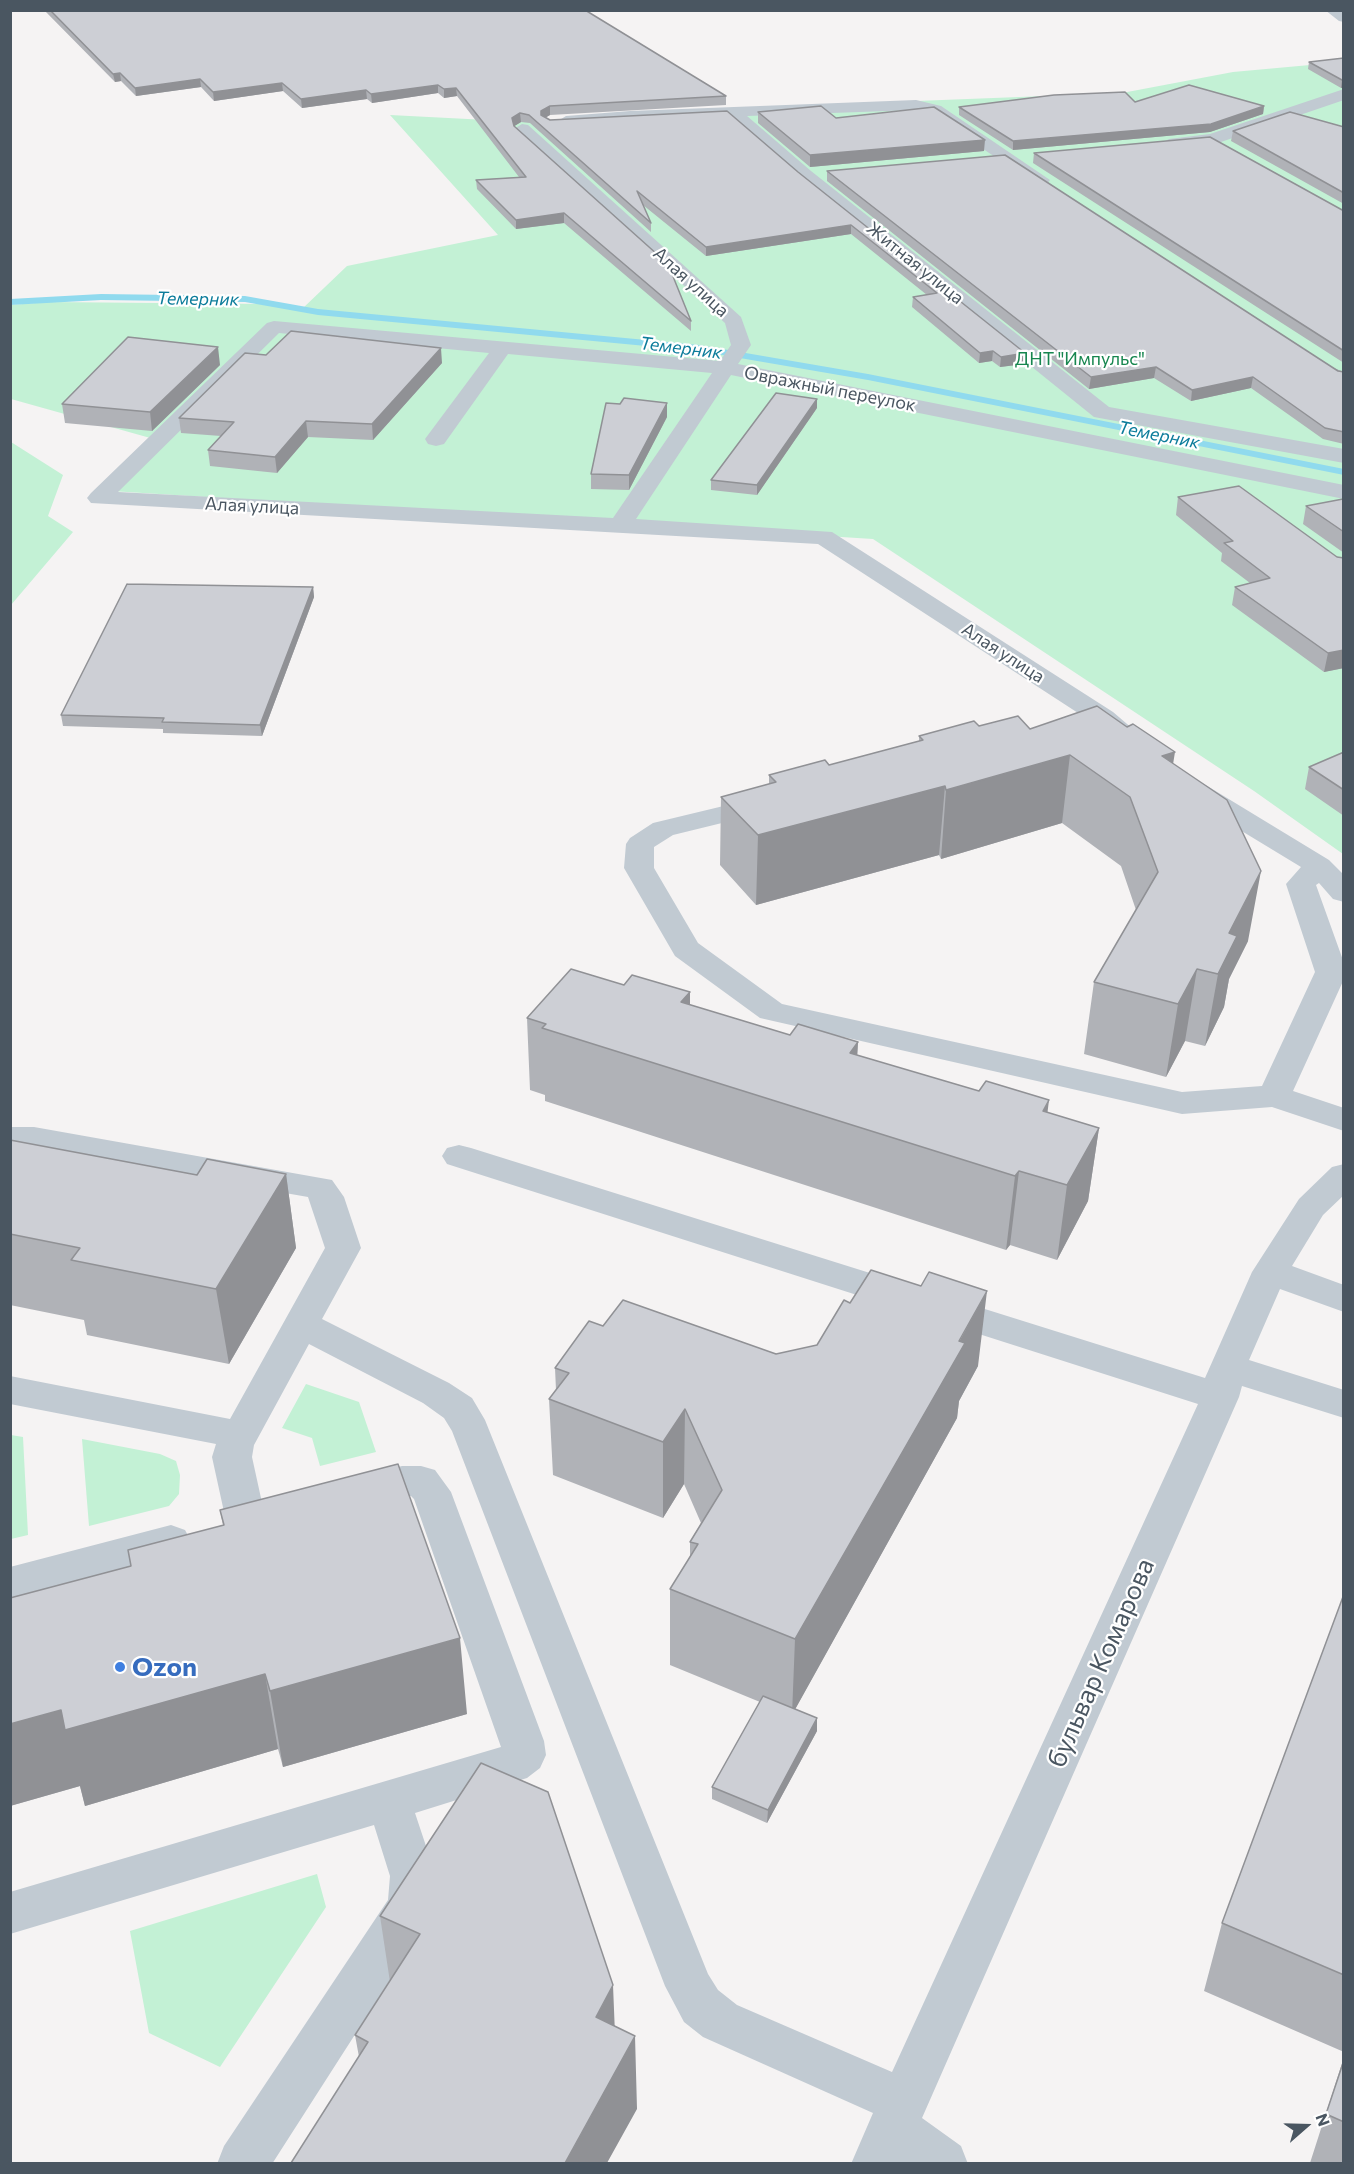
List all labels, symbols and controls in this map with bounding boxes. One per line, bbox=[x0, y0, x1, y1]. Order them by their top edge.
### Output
street label: Житная улица bbox=[862, 217, 968, 309]
street label: Алая улица bbox=[649, 242, 733, 322]
water label: Темерник bbox=[156, 287, 240, 311]
water label: Темерник bbox=[639, 332, 723, 364]
park label: ДНТ "Импульс" bbox=[1015, 348, 1145, 370]
street label: Овражный переулок bbox=[742, 362, 918, 416]
water label: Темерник bbox=[1116, 417, 1202, 453]
street label: Алая улица bbox=[204, 493, 300, 519]
street label: Алая улица bbox=[958, 618, 1048, 688]
street label: бульвар Комарова bbox=[1041, 1554, 1161, 1772]
place label: Ozon bbox=[132, 1651, 197, 1683]
marker: Ozon bbox=[113, 1660, 127, 1674]
north arrow bbox=[1276, 2096, 1336, 2156]
text: N bbox=[1312, 2111, 1334, 2129]

